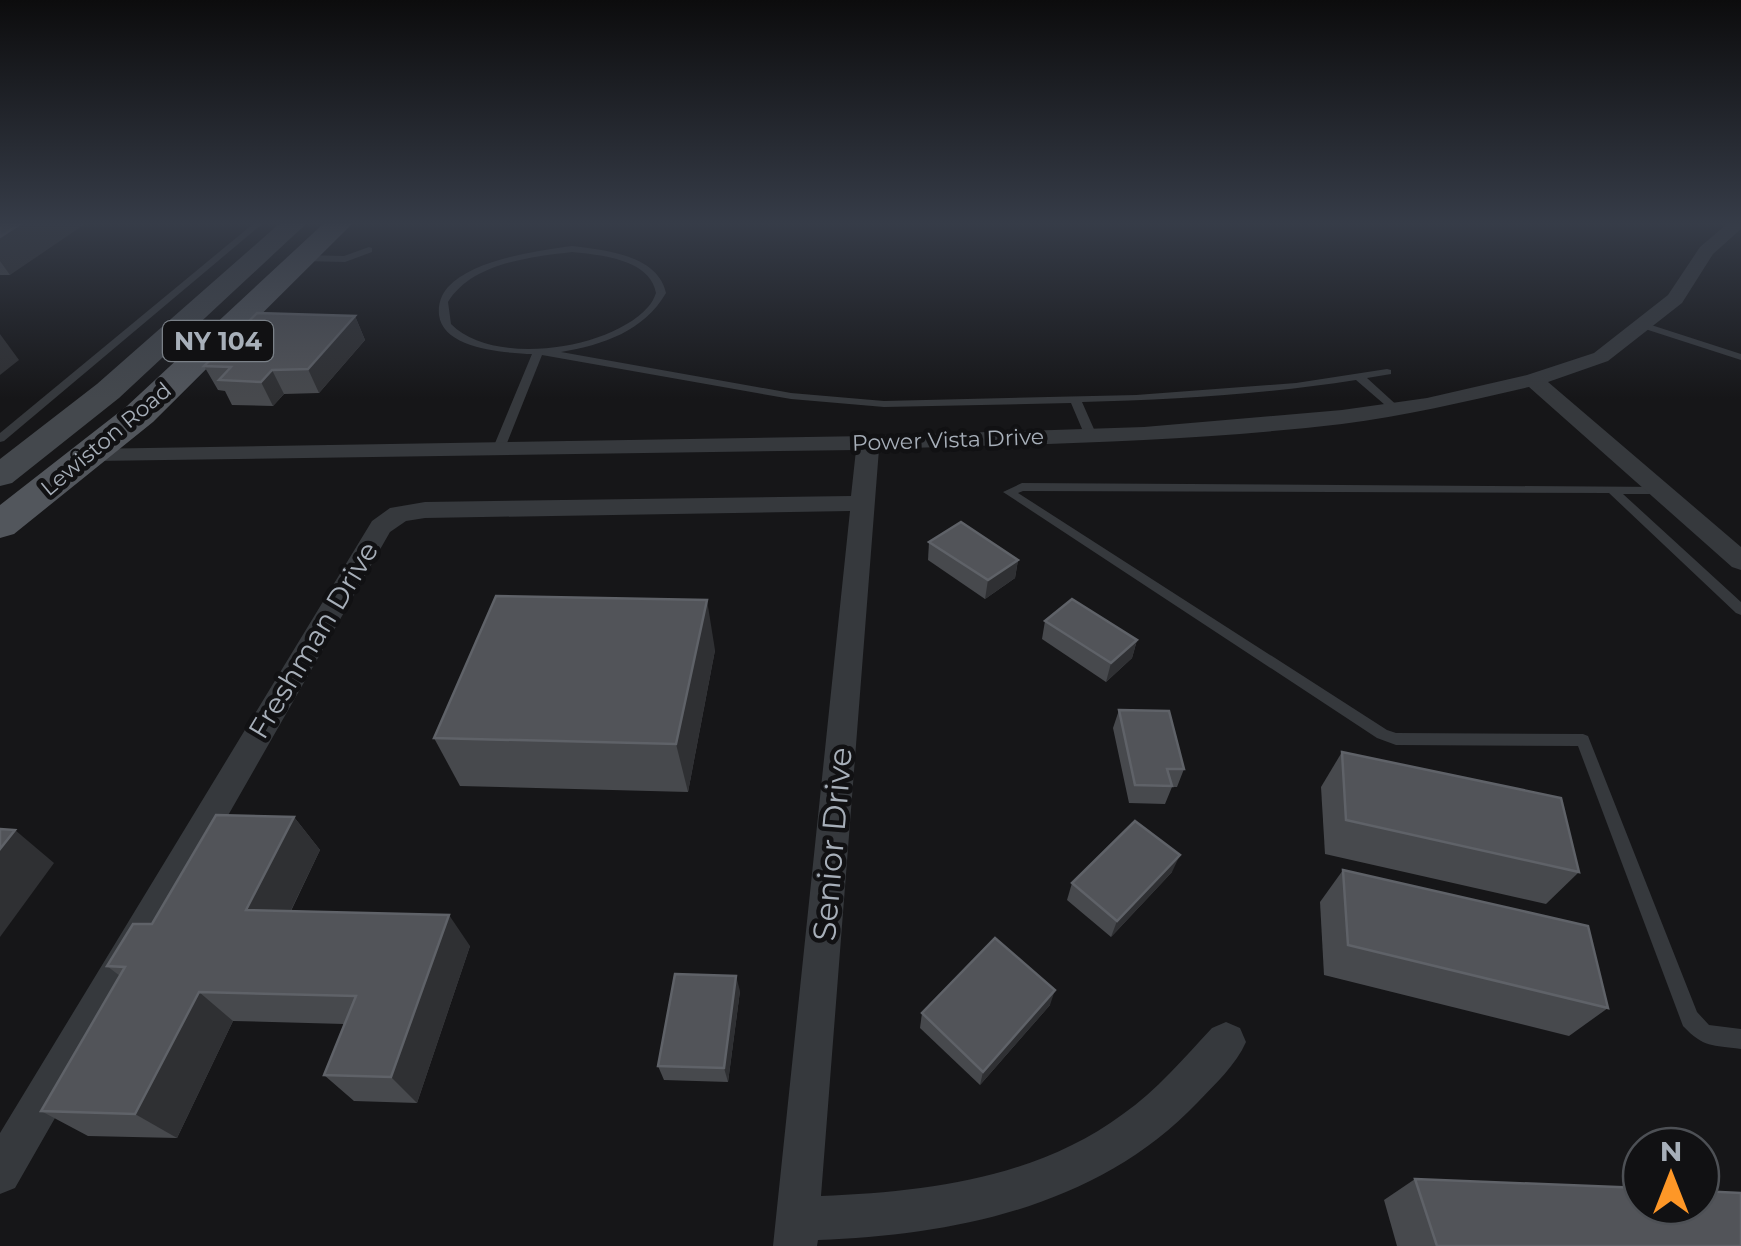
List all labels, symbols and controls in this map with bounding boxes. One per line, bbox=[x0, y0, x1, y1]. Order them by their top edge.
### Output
road number: NY 104 bbox=[163, 321, 273, 361]
street label: Lewiston Road bbox=[35, 376, 177, 502]
street label: Power Vista Drive bbox=[851, 423, 1045, 457]
street label: Freshman Drive bbox=[241, 535, 385, 745]
street label: Senior Drive bbox=[804, 745, 860, 943]
north arrow bbox=[1621, 1126, 1721, 1226]
text: N bbox=[1660, 1134, 1682, 1168]

